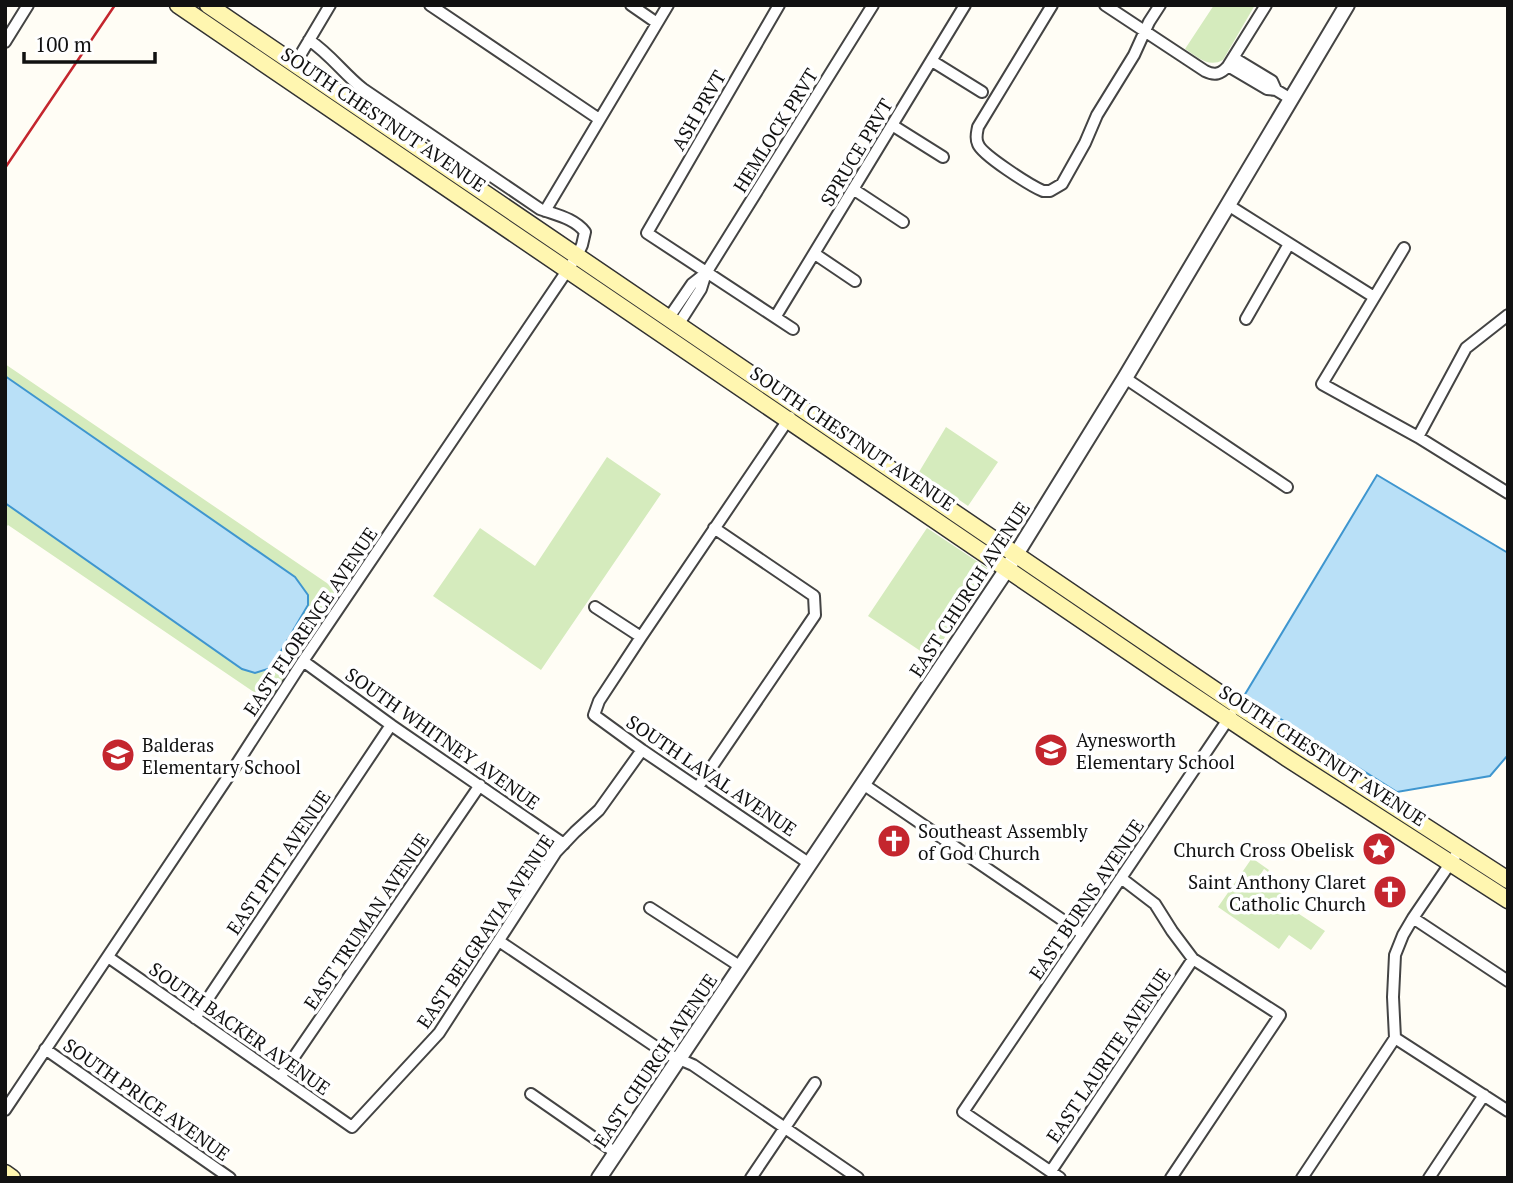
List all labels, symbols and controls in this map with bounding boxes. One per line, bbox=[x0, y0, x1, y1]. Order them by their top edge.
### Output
scale bar bbox=[24, 21, 156, 65]
text: 100 m bbox=[35, 30, 92, 58]
street label: SOUTH CHESTNUT AVENUE bbox=[277, 41, 491, 197]
street label: HEMLOCK PRVT bbox=[727, 63, 823, 197]
street label: ASH PRVT bbox=[665, 65, 731, 155]
street label: SPRUCE PRVT bbox=[814, 93, 898, 210]
street label: SOUTH CHESTNUT AVENUE bbox=[746, 360, 960, 516]
street label: EAST CHURCH AVENUE bbox=[903, 497, 1035, 681]
street label: EAST FLORENCE AVENUE bbox=[237, 522, 383, 720]
street label: SOUTH WHITNEY AVENUE bbox=[341, 661, 545, 815]
street label: SOUTH CHESTNUT AVENUE bbox=[1215, 679, 1431, 831]
street label: SOUTH LAVAL AVENUE bbox=[622, 709, 802, 841]
place label: Aynesworth Elementary School bbox=[1076, 727, 1235, 774]
school or university icon: Aynesworth Elementary School bbox=[1032, 731, 1070, 769]
place label: Balderas Elementary School bbox=[142, 732, 301, 779]
school or university icon: Balderas Elementary School bbox=[99, 736, 137, 774]
street label: EAST PITT AVENUE bbox=[220, 785, 336, 939]
street label: EAST BURNS AVENUE bbox=[1023, 814, 1149, 984]
place label: Southeast Assembly of God Church bbox=[918, 818, 1088, 865]
church icon: Southeast Assembly of God Church bbox=[875, 822, 913, 860]
street label: EAST TRUMAN AVENUE bbox=[298, 828, 434, 1014]
street label: EAST BELGRAVIA AVENUE bbox=[411, 829, 559, 1033]
place icon: Church Cross Obelisk bbox=[1360, 830, 1398, 868]
place label: Church Cross Obelisk bbox=[1173, 837, 1354, 862]
place label: Saint Anthony Claret Catholic Church bbox=[1188, 869, 1366, 916]
church icon: Saint Anthony Claret Catholic Church bbox=[1371, 873, 1409, 911]
street label: SOUTH BACKER AVENUE bbox=[145, 956, 335, 1100]
street label: EAST LAURITE AVENUE bbox=[1040, 963, 1176, 1147]
street label: EAST CHURCH AVENUE bbox=[588, 968, 722, 1152]
street label: SOUTH PRICE AVENUE bbox=[59, 1032, 235, 1166]

